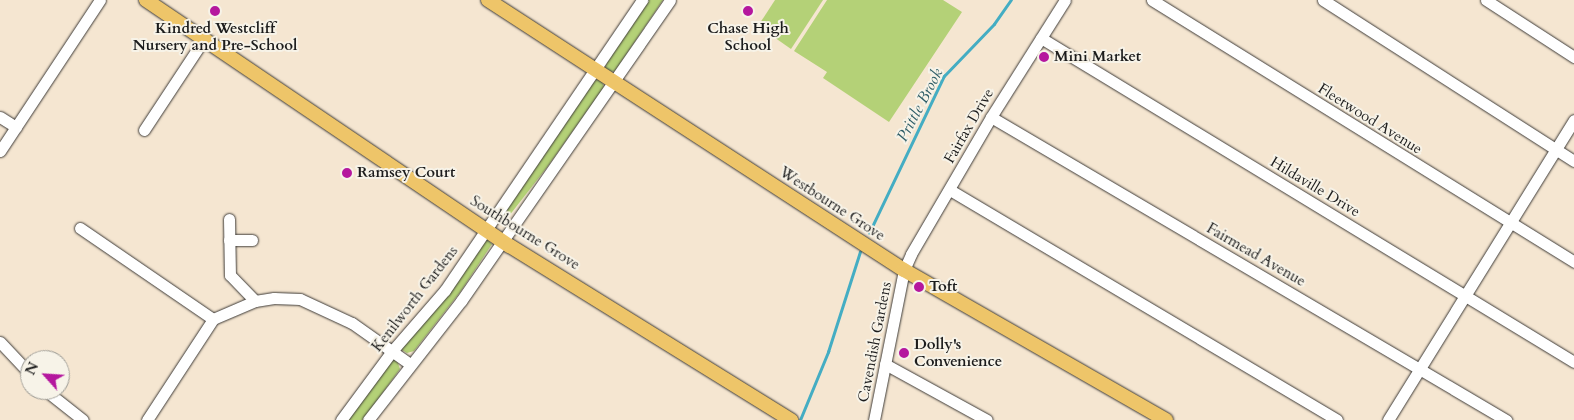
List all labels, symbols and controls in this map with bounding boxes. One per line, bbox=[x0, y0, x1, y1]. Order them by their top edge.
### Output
marker: Kindred Westcliff Nursery and Pre-School bbox=[209, 5, 221, 17]
marker: Chase High School bbox=[742, 5, 754, 17]
place label: Kindred Westcliff Nursery and Pre-School bbox=[133, 19, 297, 54]
place label: Chase High School bbox=[707, 19, 789, 54]
place label: Mini Market bbox=[1054, 48, 1141, 66]
marker: Mini Market bbox=[1038, 51, 1050, 63]
water label: Prittle Brook bbox=[893, 65, 947, 145]
street label: Fleetwood Avenue bbox=[1315, 80, 1425, 158]
street label: Fairfax Drive bbox=[940, 85, 998, 167]
street label: Hildaville Drive bbox=[1267, 153, 1363, 221]
street label: Westbourne Grove bbox=[776, 163, 888, 245]
place label: Ramsey Court bbox=[357, 164, 455, 182]
marker: Ramsey Court bbox=[341, 167, 353, 179]
street label: Southbourne Grove bbox=[467, 192, 583, 274]
street label: Fairmead Avenue bbox=[1203, 219, 1309, 291]
street label: Kenilworth Gardens bbox=[368, 243, 462, 355]
place label: Toft bbox=[929, 278, 957, 296]
street label: Cavendish Gardens bbox=[854, 280, 896, 404]
marker: Toft bbox=[913, 281, 925, 293]
place label: Dolly's Convenience bbox=[914, 335, 1002, 370]
marker: Dolly's Convenience bbox=[898, 347, 910, 359]
north arrow bbox=[20, 350, 70, 400]
text: N bbox=[21, 359, 43, 378]

